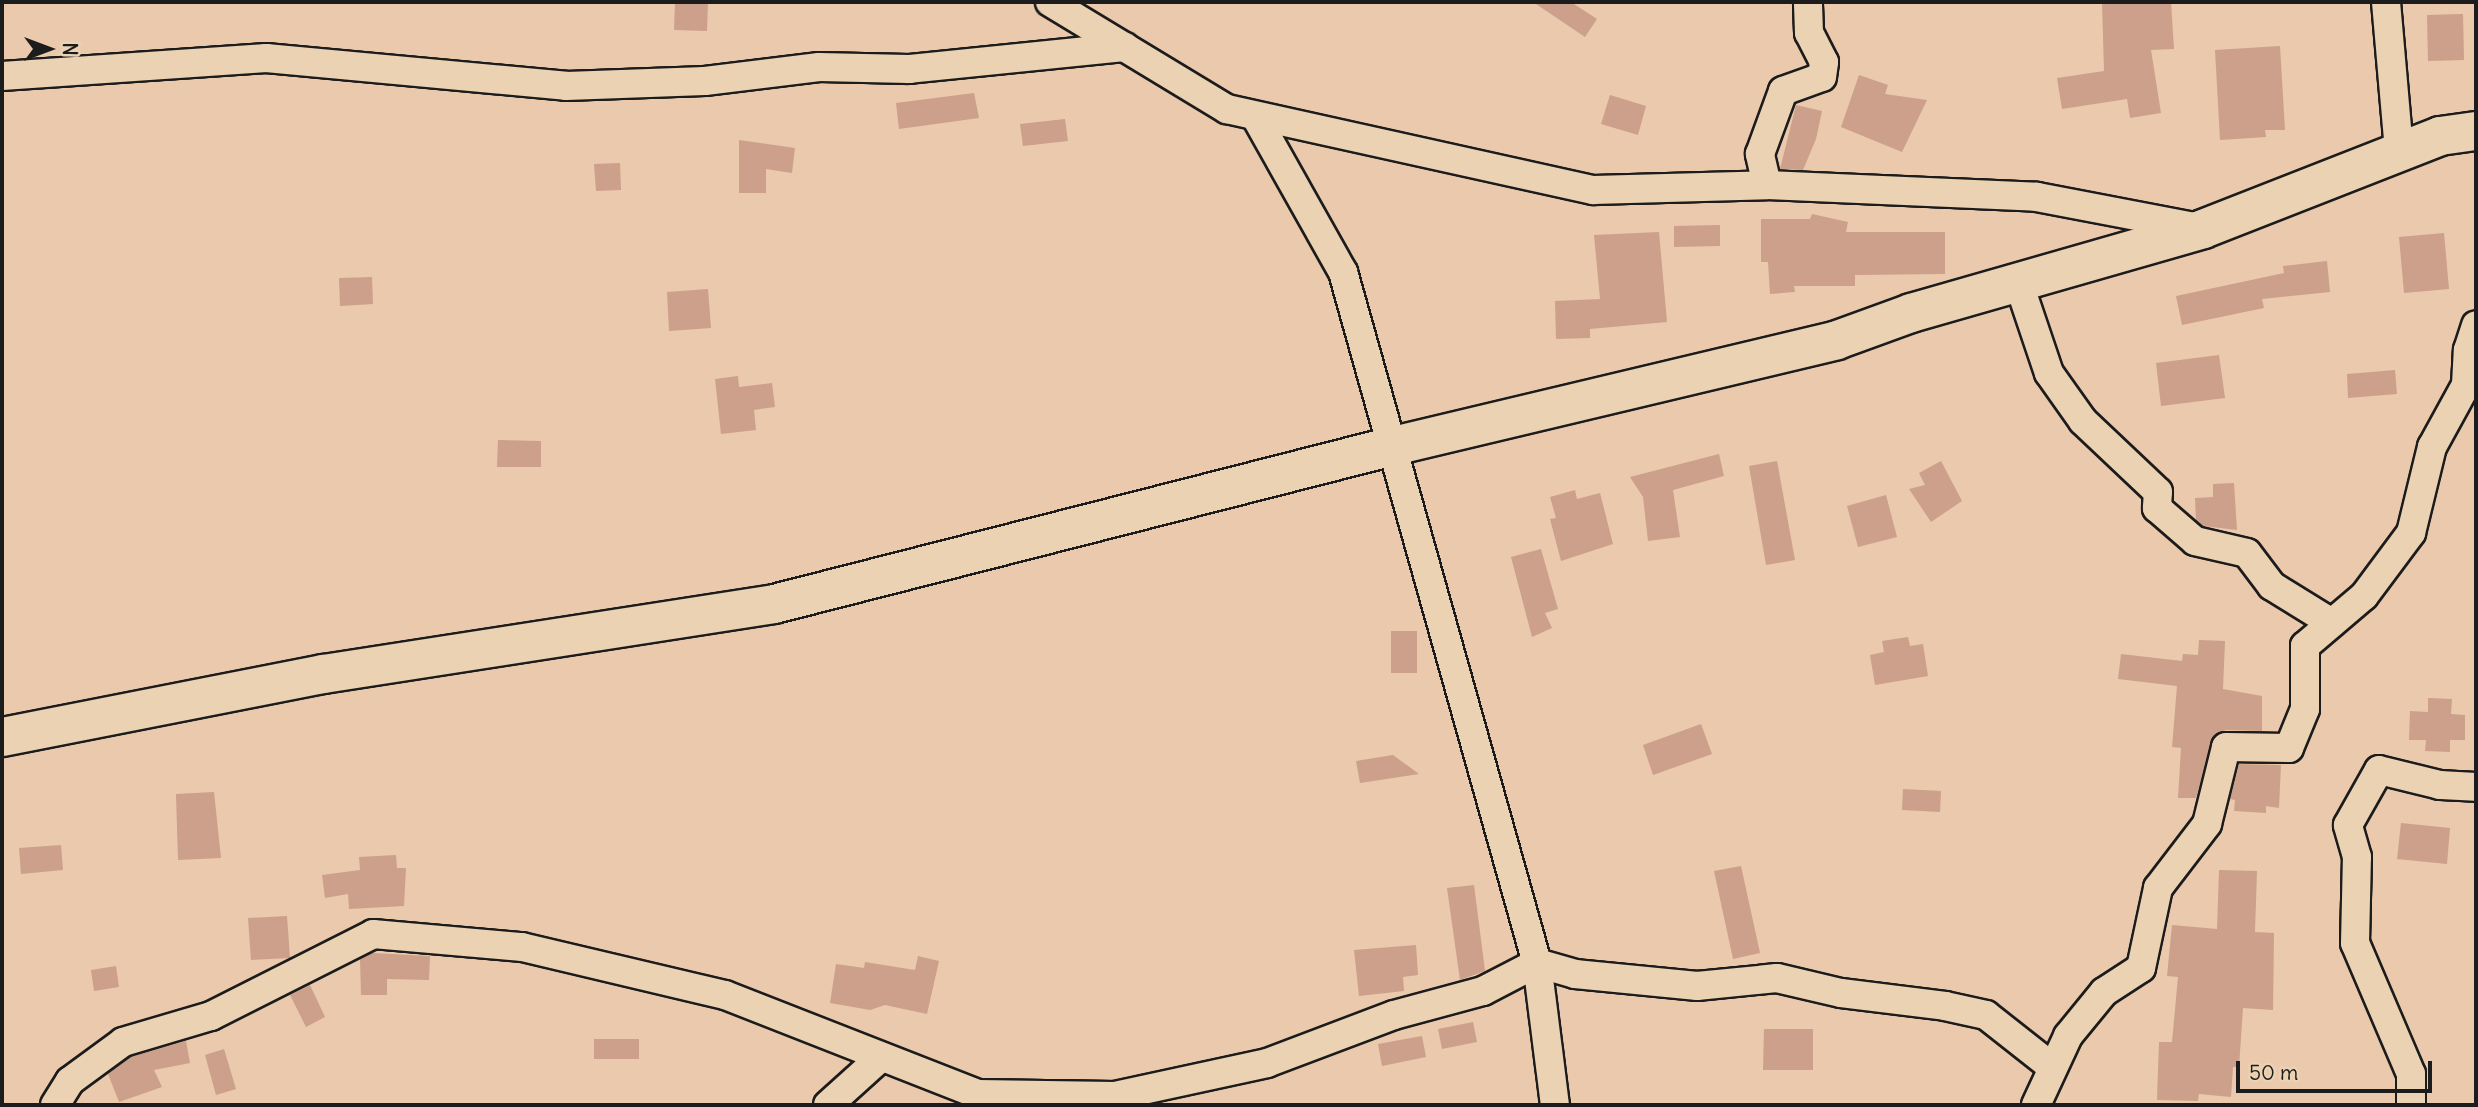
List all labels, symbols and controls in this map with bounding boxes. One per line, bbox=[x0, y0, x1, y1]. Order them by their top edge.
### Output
north arrow bbox=[14, 14, 84, 84]
text: N bbox=[58, 42, 82, 56]
scale bar bbox=[2240, 1048, 2436, 1092]
text: 50 m bbox=[2249, 1059, 2298, 1086]

